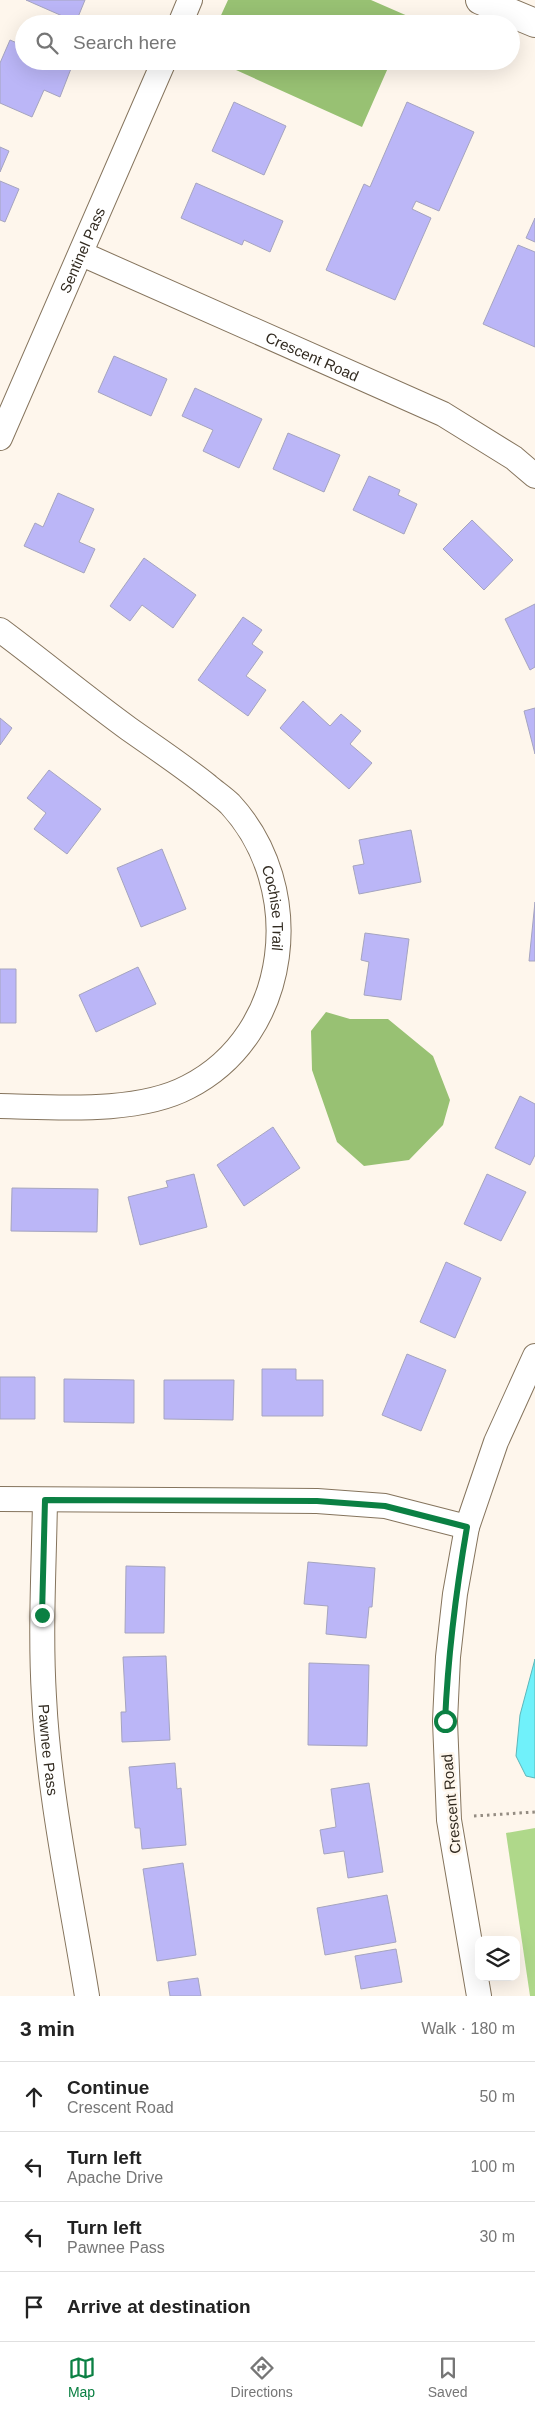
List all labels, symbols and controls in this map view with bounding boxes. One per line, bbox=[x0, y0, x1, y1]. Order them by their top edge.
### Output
search box bbox=[15, 15, 520, 70]
icon: search bbox=[33, 29, 61, 57]
text: Search here bbox=[73, 32, 177, 53]
street label: Sentinel Pass bbox=[56, 205, 108, 295]
street label: Crescent Road bbox=[263, 328, 362, 384]
street label: Cochise Trail bbox=[259, 863, 287, 952]
route end bbox=[31, 1604, 54, 1627]
street label: Pawnee Pass bbox=[36, 1704, 62, 1796]
route start bbox=[434, 1710, 457, 1733]
street label: Crescent Road bbox=[438, 1753, 464, 1855]
map controls bbox=[475, 1936, 520, 1981]
button: layers bbox=[475, 1936, 520, 1981]
text: 3 min bbox=[20, 2017, 75, 2040]
text: Walk · 180 m bbox=[421, 2020, 515, 2037]
text: Continue bbox=[67, 2077, 149, 2098]
icon: ahead bbox=[20, 2083, 48, 2111]
text: 50 m bbox=[479, 2088, 515, 2105]
text: Crescent Road bbox=[67, 2099, 174, 2116]
text: Turn left bbox=[67, 2147, 142, 2168]
icon: left bbox=[20, 2153, 48, 2181]
text: 100 m bbox=[471, 2158, 515, 2175]
text: Apache Drive bbox=[67, 2169, 163, 2186]
text: Turn left bbox=[67, 2217, 142, 2238]
icon: left bbox=[20, 2223, 48, 2251]
text: 30 m bbox=[479, 2228, 515, 2245]
text: Pawnee Pass bbox=[67, 2239, 165, 2256]
icon: arrive bbox=[20, 2293, 48, 2321]
text: Arrive at destination bbox=[67, 2296, 251, 2317]
tab: Map bbox=[68, 2354, 96, 2400]
tab: Directions bbox=[231, 2354, 293, 2400]
tab: Saved bbox=[428, 2354, 467, 2400]

